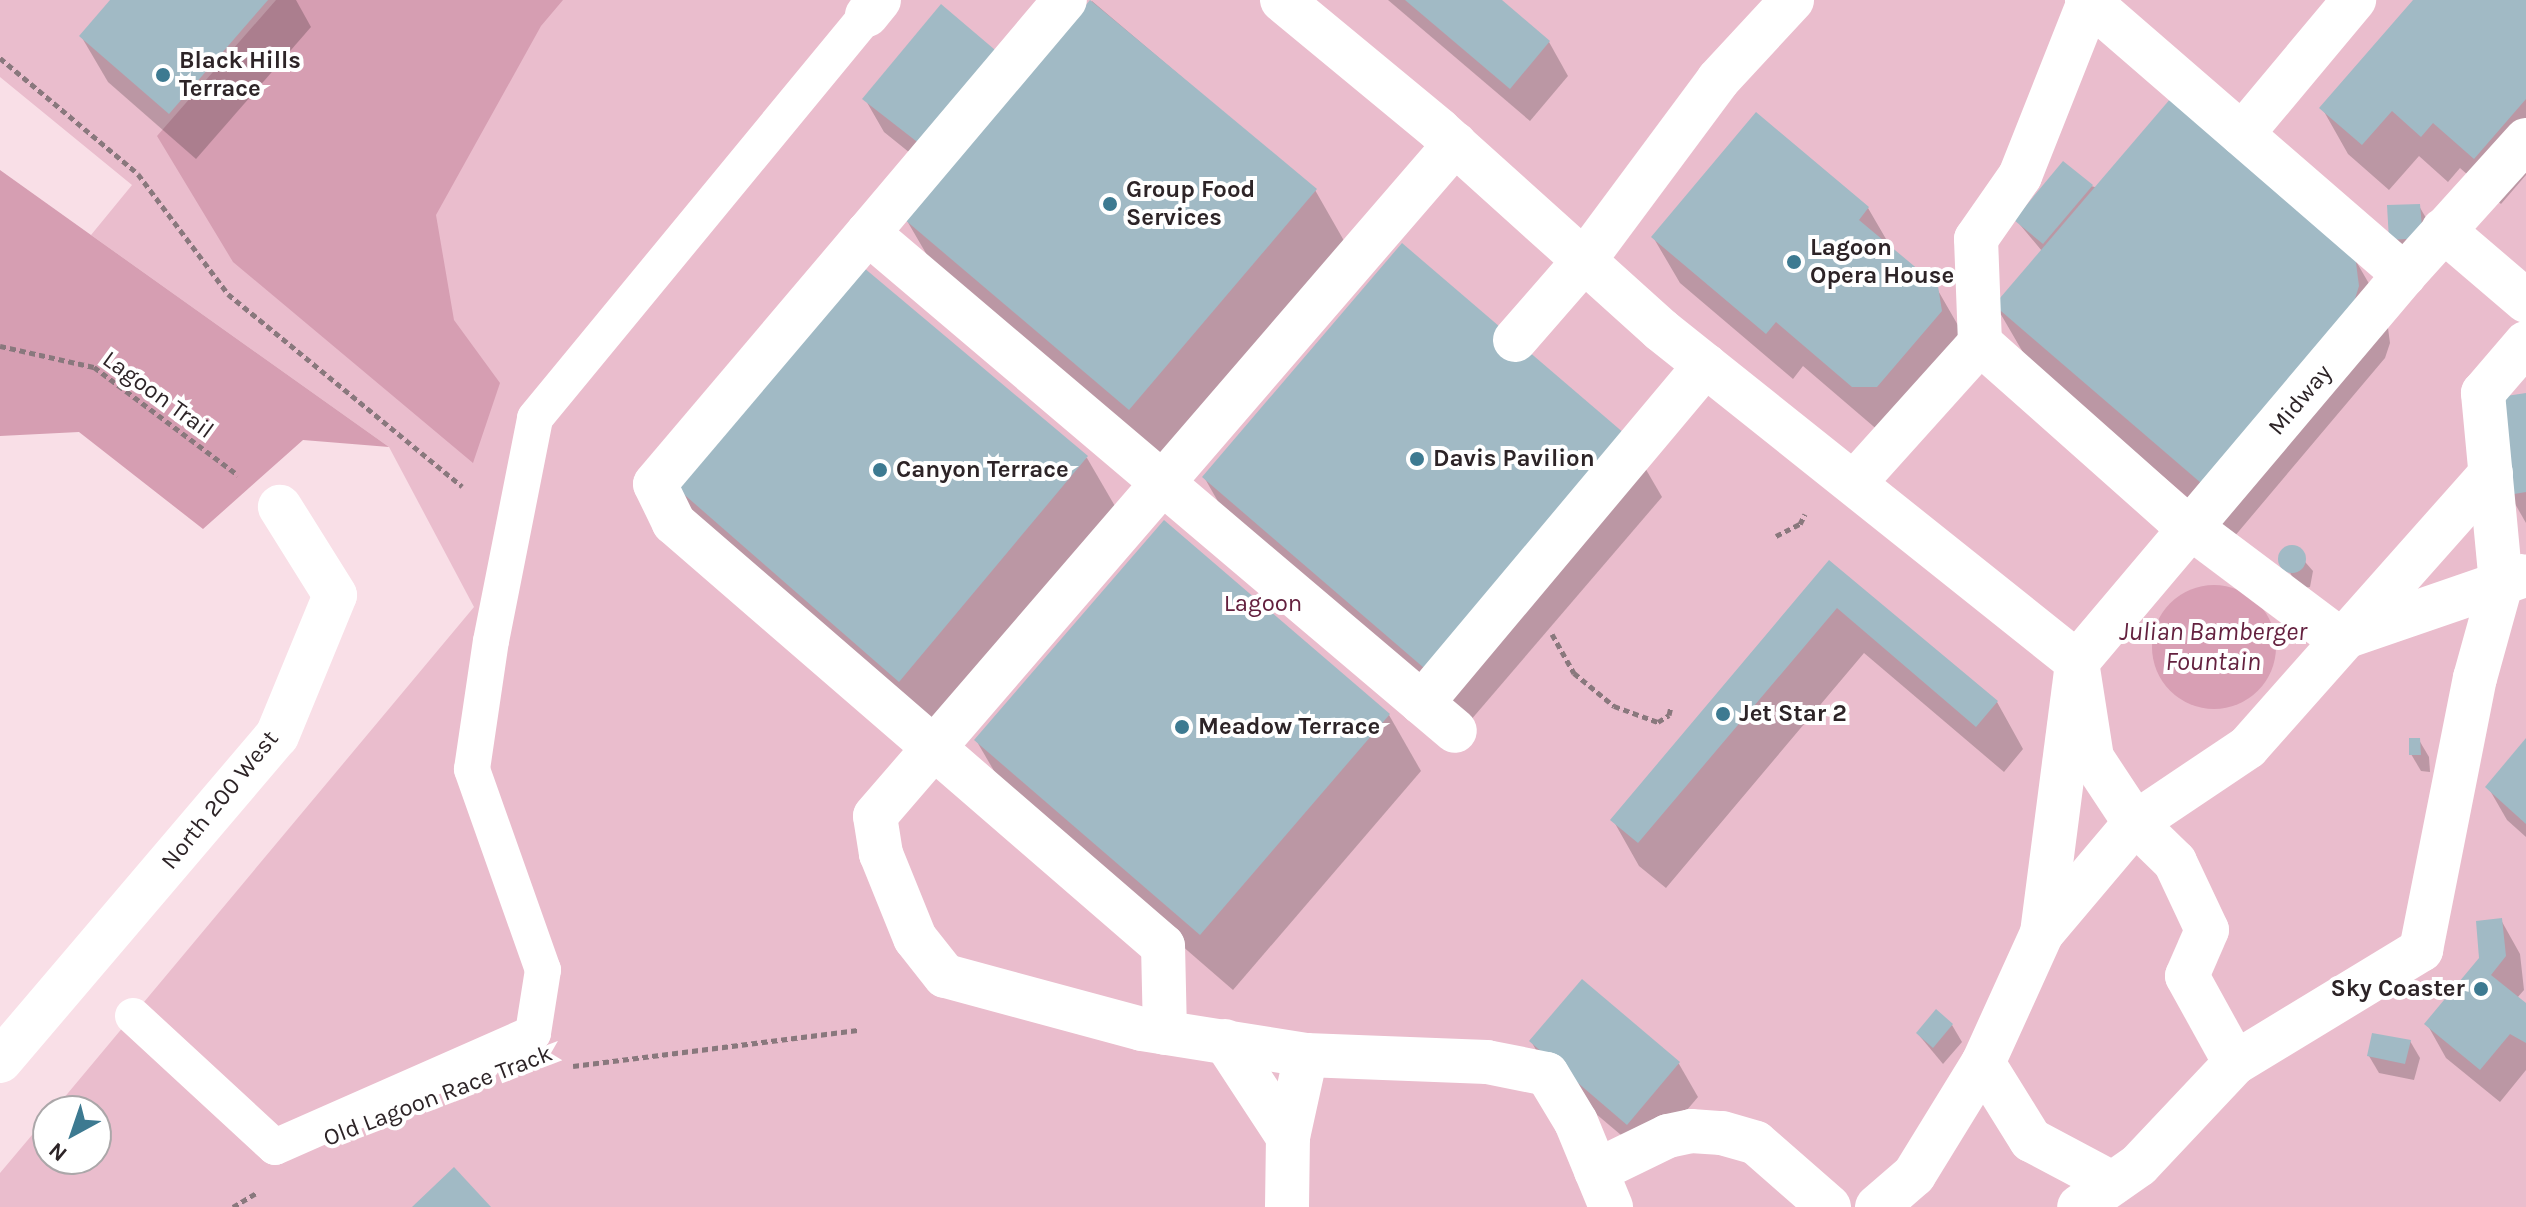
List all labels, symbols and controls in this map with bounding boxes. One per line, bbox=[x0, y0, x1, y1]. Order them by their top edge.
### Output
place label: Black Hills Terrace bbox=[179, 47, 301, 103]
marker: Black Hills Terrace bbox=[154, 66, 172, 84]
place label: Group Food Services bbox=[1126, 176, 1255, 232]
marker: Group Food Services bbox=[1101, 195, 1119, 213]
place label: Lagoon Opera House bbox=[1810, 234, 1954, 290]
marker: Lagoon Opera House bbox=[1785, 253, 1803, 271]
street label: Lagoon Trail bbox=[97, 345, 219, 445]
street label: Midway bbox=[2262, 359, 2338, 441]
place label: Davis Pavilion bbox=[1433, 445, 1595, 473]
marker: Davis Pavilion bbox=[1408, 450, 1426, 468]
place label: Canyon Terrace bbox=[896, 456, 1069, 484]
marker: Canyon Terrace bbox=[871, 461, 889, 479]
park label: Lagoon bbox=[1224, 590, 1302, 618]
water label: Julian Bamberger Fountain bbox=[2119, 616, 2307, 678]
place label: Jet Star 2 bbox=[1739, 700, 1847, 728]
marker: Jet Star 2 bbox=[1714, 705, 1732, 723]
place label: Meadow Terrace bbox=[1198, 713, 1380, 741]
marker: Meadow Terrace bbox=[1173, 718, 1191, 736]
street label: North 200 West bbox=[155, 725, 285, 875]
place label: Sky Coaster bbox=[2330, 975, 2465, 1003]
marker: Sky Coaster bbox=[2472, 980, 2490, 998]
street label: Old Lagoon Race Track bbox=[319, 1039, 557, 1153]
north arrow bbox=[32, 1095, 112, 1175]
text: N bbox=[43, 1137, 72, 1167]

